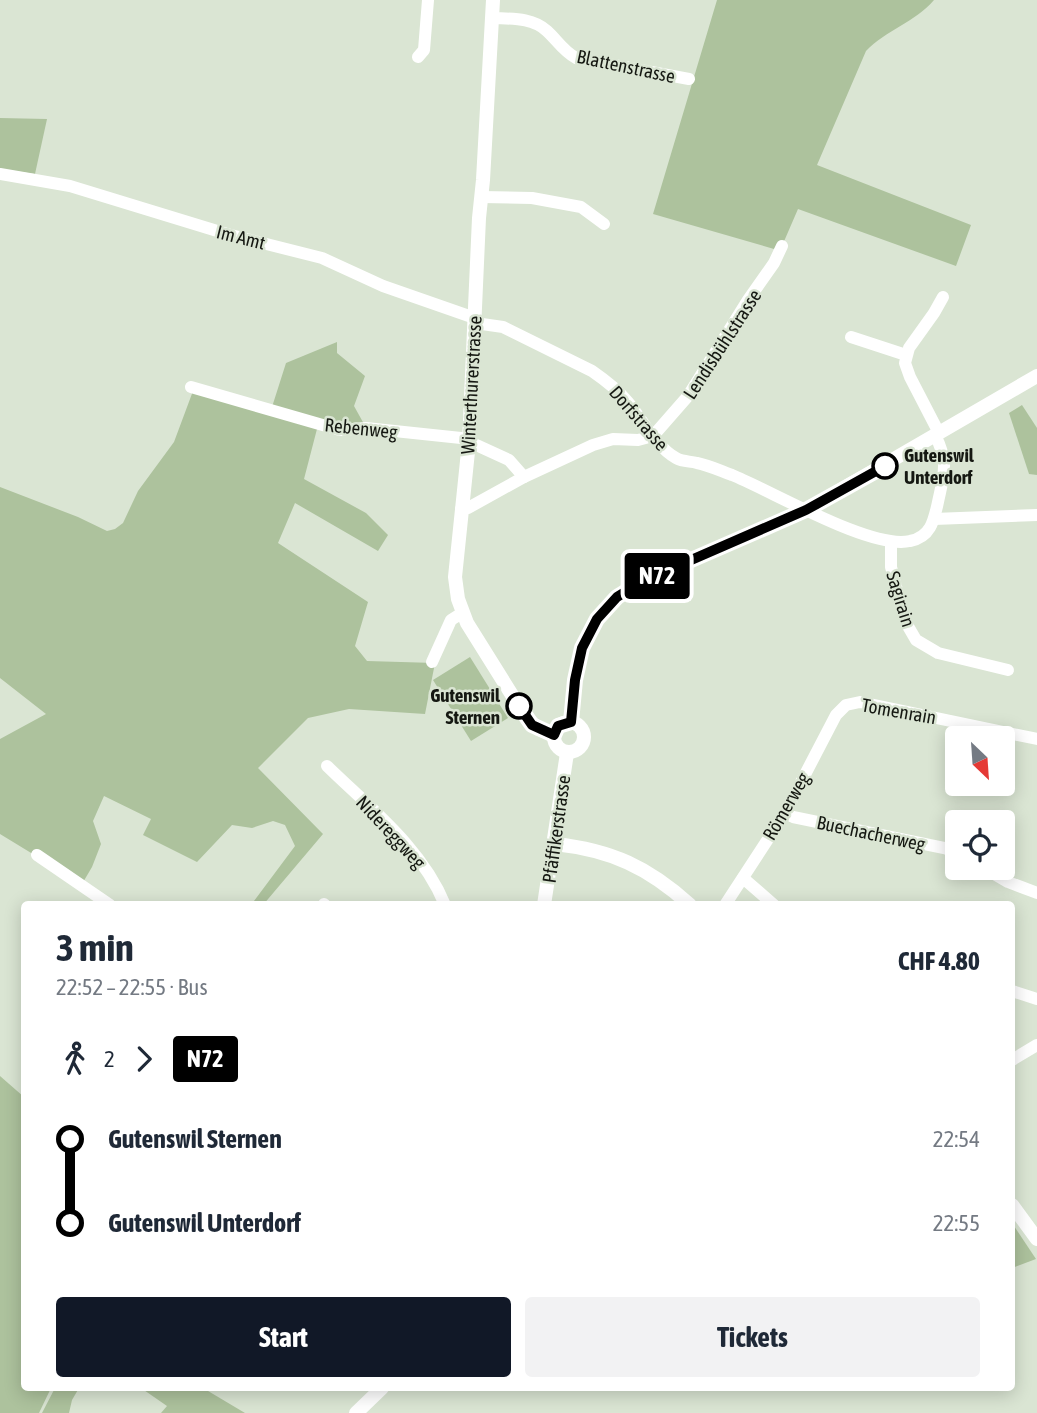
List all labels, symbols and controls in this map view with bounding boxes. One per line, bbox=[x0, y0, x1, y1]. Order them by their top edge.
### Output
street label: Blattenstrasse bbox=[575, 45, 677, 87]
street label: Im Amt bbox=[214, 220, 268, 254]
street label: Lendisbühlstrasse bbox=[678, 285, 766, 403]
street label: Winterthurerstrasse bbox=[456, 315, 486, 455]
street label: Dorfstrasse bbox=[605, 381, 673, 455]
street label: Rebenweg bbox=[324, 413, 399, 443]
place label: Gutenswil Unterdorf bbox=[904, 444, 975, 488]
marker: Gutenswil Unterdorf bbox=[872, 453, 898, 479]
line badge: N72 bbox=[617, 553, 697, 599]
text: N72 bbox=[639, 562, 675, 589]
street label: Sagirain bbox=[882, 569, 920, 629]
place label: Gutenswil Sternen bbox=[430, 684, 501, 728]
marker: Gutenswil Sternen bbox=[506, 693, 532, 719]
street label: Tomenrain bbox=[860, 694, 938, 728]
north arrow bbox=[945, 726, 1015, 796]
map controls bbox=[945, 726, 1015, 880]
street label: Römerweg bbox=[758, 768, 815, 844]
street label: Pfäffikerstrasse bbox=[538, 774, 574, 884]
street label: Nidereggweg bbox=[352, 791, 431, 874]
button: locate bbox=[945, 810, 1015, 880]
street label: Buechacherweg bbox=[815, 811, 928, 855]
text: 3 min bbox=[56, 926, 134, 969]
text: CHF 4.80 bbox=[898, 946, 980, 976]
text: 22:52 – 22:55 · Bus bbox=[56, 974, 208, 1000]
icon: walk bbox=[56, 1040, 94, 1078]
icon: forward bbox=[125, 1040, 163, 1078]
text: N72 bbox=[187, 1045, 224, 1072]
text: 2 bbox=[104, 1046, 115, 1072]
text: Gutenswil Sternen bbox=[108, 1124, 282, 1154]
text: 22:54 bbox=[933, 1126, 980, 1152]
text: Gutenswil Unterdorf bbox=[108, 1208, 301, 1238]
text: 22:55 bbox=[933, 1210, 980, 1236]
button: Start bbox=[56, 1297, 511, 1377]
button: Tickets bbox=[525, 1297, 980, 1377]

